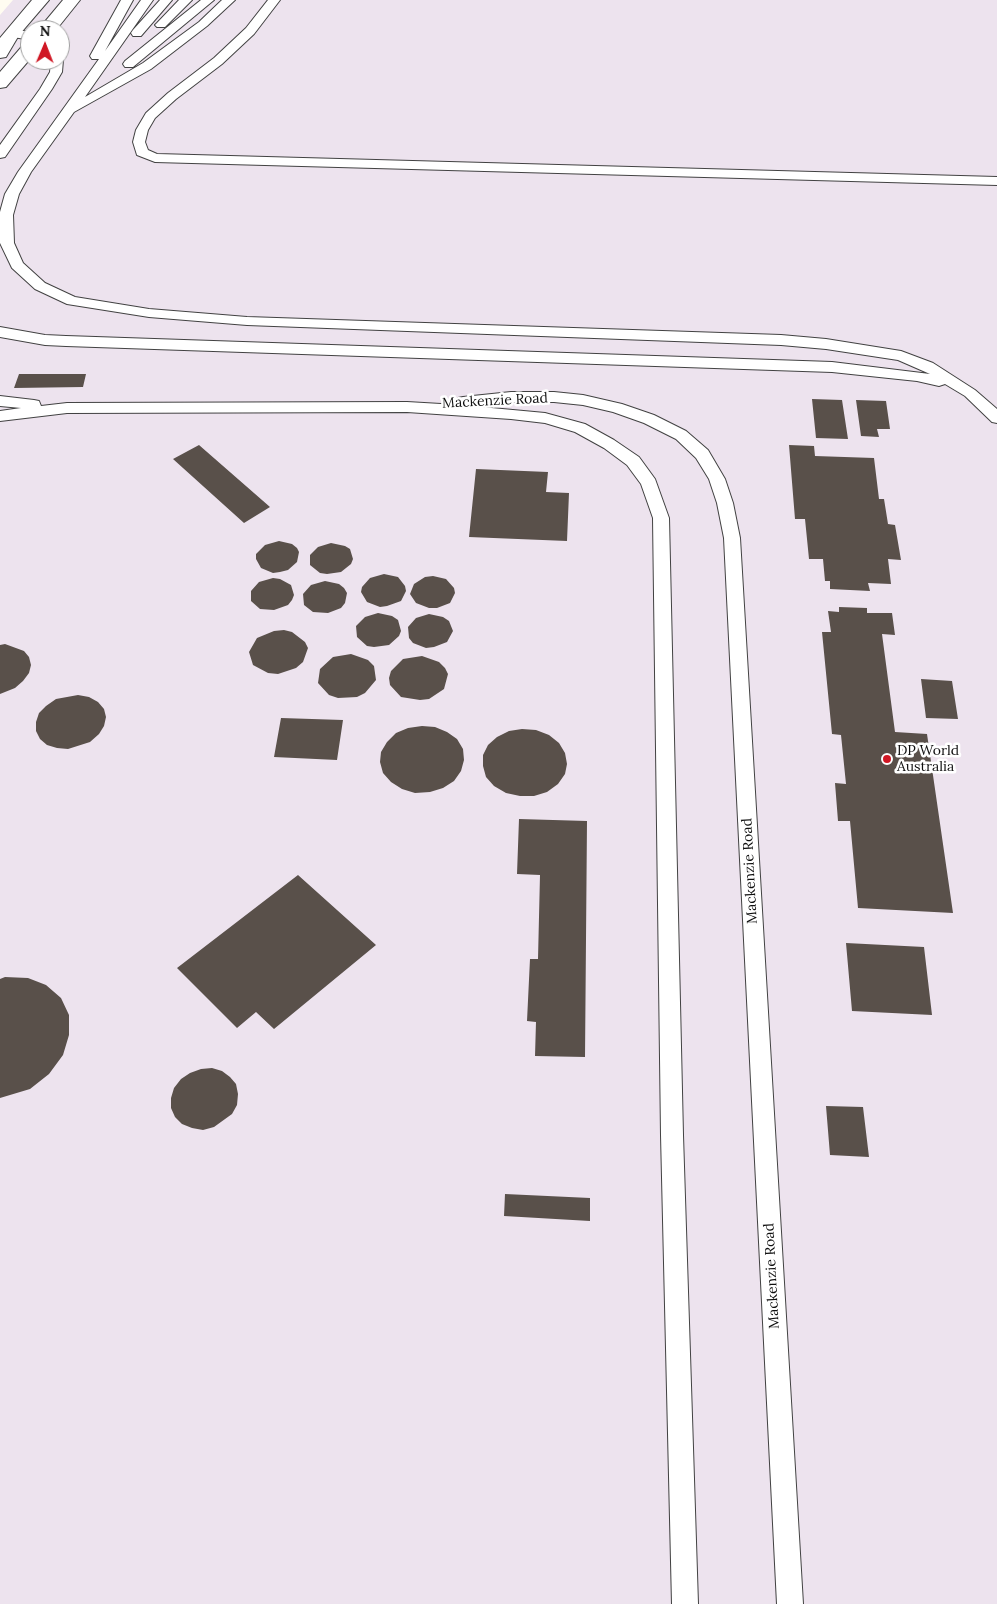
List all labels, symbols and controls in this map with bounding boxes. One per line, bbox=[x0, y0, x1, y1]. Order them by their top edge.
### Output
north arrow bbox=[20, 20, 70, 70]
text: N bbox=[40, 22, 51, 40]
street label: Mackenzie Road bbox=[442, 390, 548, 412]
place label: DP World Australia bbox=[897, 743, 959, 776]
marker: DP World Australia bbox=[881, 753, 893, 765]
street label: Mackenzie Road bbox=[739, 818, 761, 924]
street label: Mackenzie Road bbox=[761, 1223, 783, 1329]

